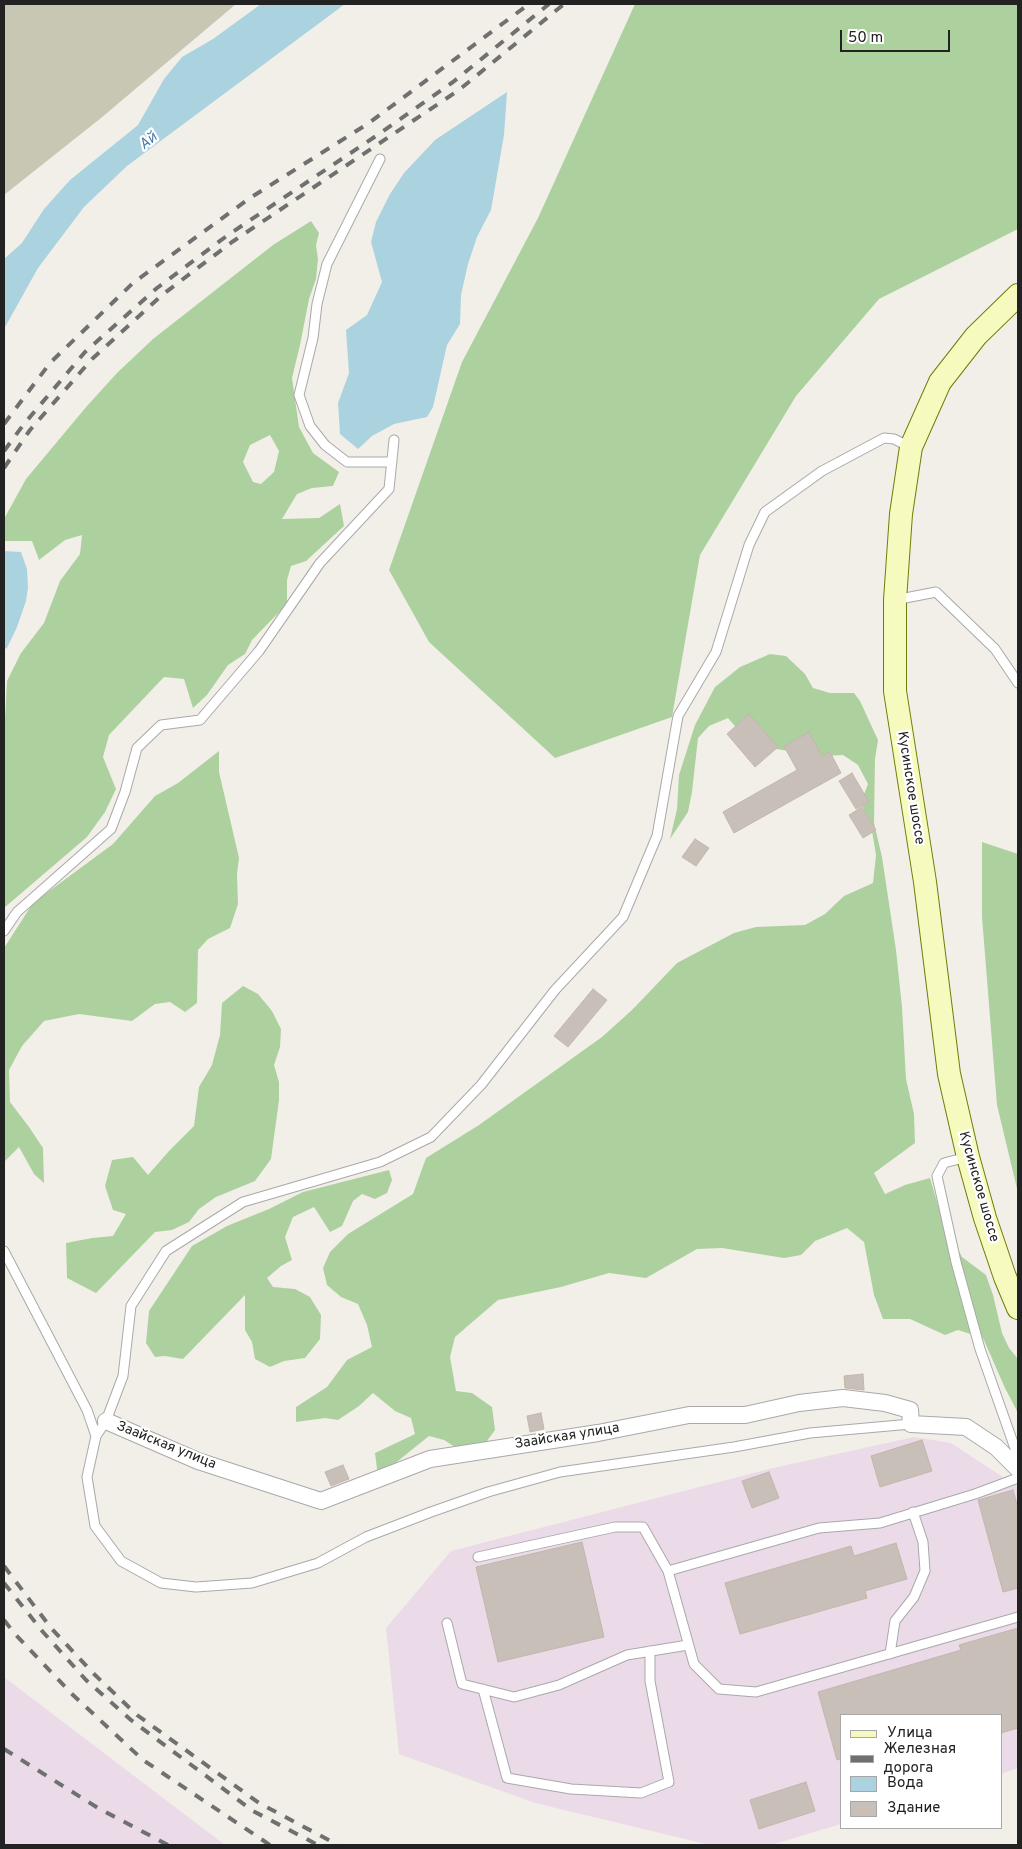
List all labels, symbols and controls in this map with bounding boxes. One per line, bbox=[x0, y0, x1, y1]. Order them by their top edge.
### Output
scale bar bbox=[842, 20, 952, 52]
text: 50 m bbox=[848, 29, 883, 48]
water label: Ай bbox=[136, 129, 162, 155]
street label: Кусинское шоссе bbox=[893, 730, 927, 846]
street label: Кусинское шоссе bbox=[954, 1130, 1002, 1244]
street label: Заайская улица bbox=[114, 1418, 218, 1474]
street label: Заайская улица bbox=[513, 1420, 621, 1454]
legend bbox=[840, 1714, 1002, 1829]
text: Улица bbox=[887, 1724, 932, 1743]
text: Железная дорога bbox=[884, 1740, 956, 1778]
text: Вода bbox=[887, 1774, 923, 1793]
text: Здание bbox=[887, 1799, 940, 1818]

